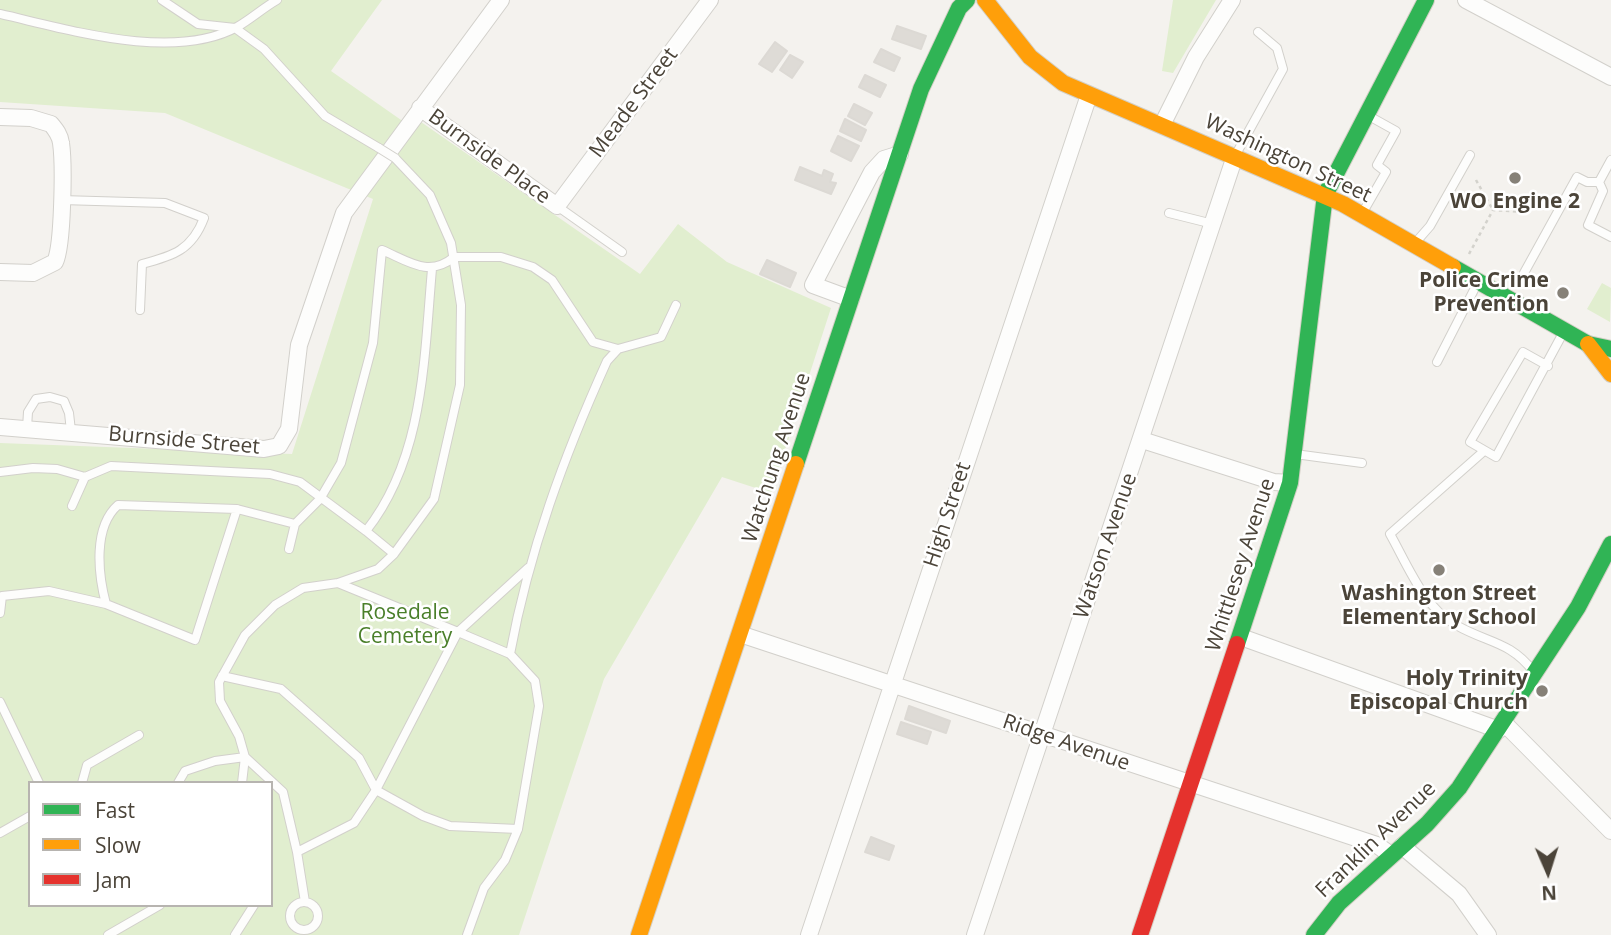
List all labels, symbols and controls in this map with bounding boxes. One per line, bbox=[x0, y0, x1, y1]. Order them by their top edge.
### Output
street label: Meade Street bbox=[584, 43, 684, 163]
street label: Burnside Place bbox=[423, 104, 555, 210]
street label: Washington Street bbox=[1201, 109, 1375, 209]
marker: WO Engine 2 bbox=[1507, 170, 1523, 186]
place label: WO Engine 2 bbox=[1450, 189, 1580, 215]
place label: Police Crime Prevention bbox=[1419, 268, 1549, 318]
marker: Police Crime Prevention bbox=[1555, 285, 1571, 301]
street label: Watchung Avenue bbox=[738, 370, 816, 546]
street label: Burnside Street bbox=[107, 422, 261, 460]
street label: High Street bbox=[919, 459, 977, 571]
street label: Watson Avenue bbox=[1069, 470, 1143, 622]
street label: Whittlesey Avenue bbox=[1201, 475, 1281, 655]
marker: Washington Street Elementary School bbox=[1431, 562, 1447, 578]
place label: Washington Street Elementary School bbox=[1342, 581, 1536, 631]
park label: Rosedale Cemetery bbox=[358, 600, 452, 650]
place label: Holy Trinity Episcopal Church bbox=[1349, 666, 1528, 716]
marker: Holy Trinity Episcopal Church bbox=[1534, 683, 1550, 699]
street label: Ridge Avenue bbox=[999, 709, 1133, 777]
street label: Franklin Avenue bbox=[1311, 776, 1441, 904]
legend bbox=[28, 781, 273, 907]
text: Fast bbox=[95, 796, 135, 824]
text: Slow bbox=[95, 831, 141, 859]
north arrow bbox=[1513, 837, 1583, 907]
text: Jam bbox=[95, 866, 132, 894]
text: N bbox=[1541, 880, 1558, 906]

